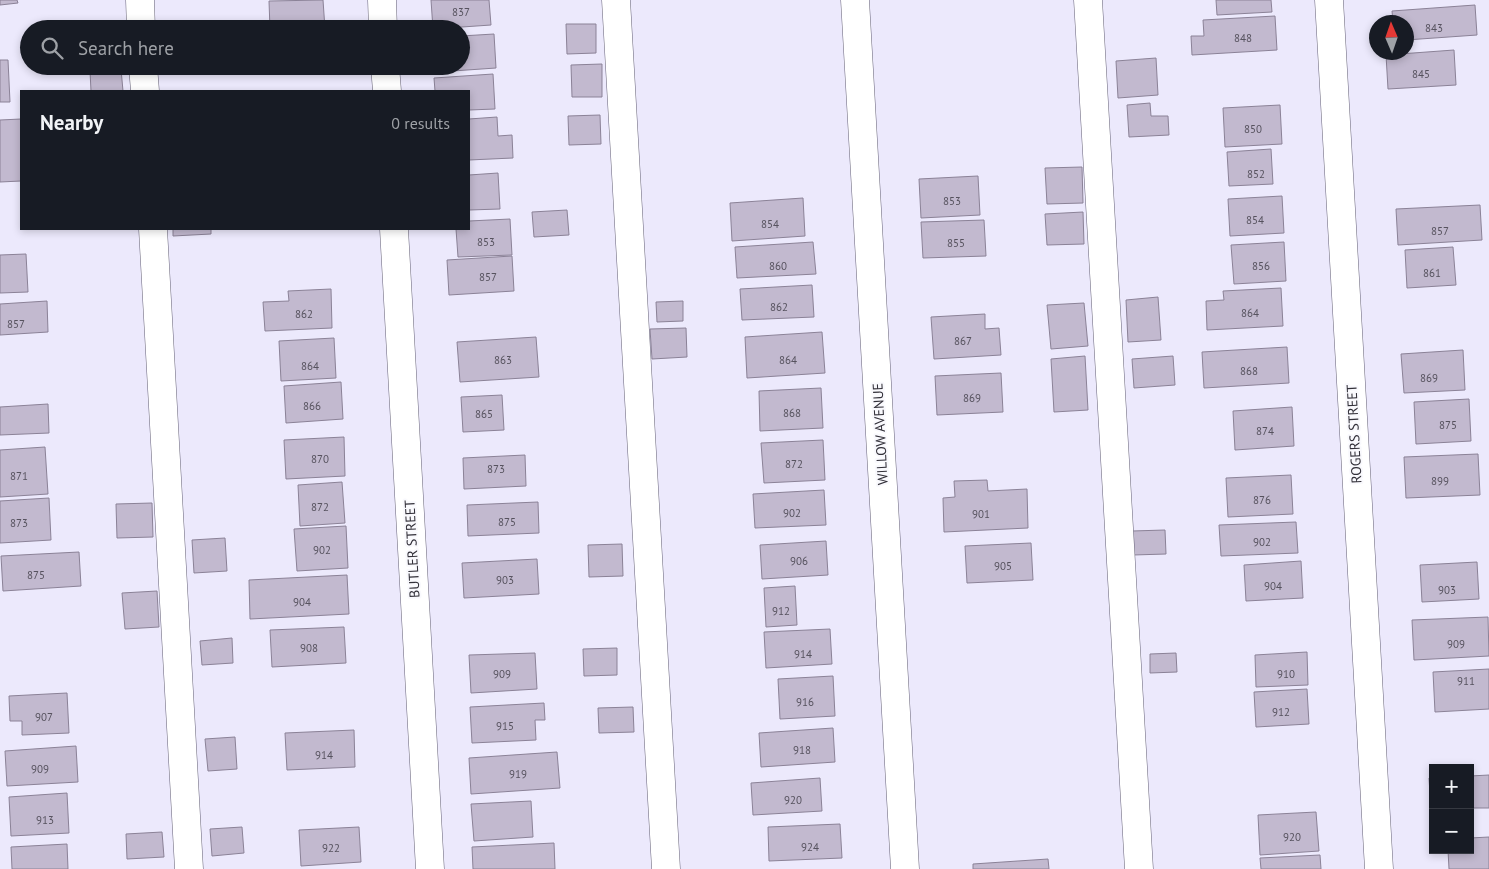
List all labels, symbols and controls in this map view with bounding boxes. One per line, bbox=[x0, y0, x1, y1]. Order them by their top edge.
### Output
house number: 837 bbox=[452, 5, 470, 19]
north arrow bbox=[1369, 15, 1414, 60]
search box bbox=[20, 20, 470, 75]
house number: 843 bbox=[1425, 21, 1443, 35]
house number: 848 bbox=[1234, 31, 1252, 45]
icon: search bbox=[38, 34, 66, 62]
text: Search here bbox=[78, 36, 174, 60]
house number: 845 bbox=[1412, 67, 1430, 81]
text: Nearby bbox=[40, 109, 103, 136]
text: 0 results bbox=[391, 113, 450, 133]
house number: 850 bbox=[1244, 122, 1262, 136]
house number: 852 bbox=[1247, 167, 1265, 181]
house number: 853 bbox=[943, 194, 961, 208]
house number: 854 bbox=[1246, 213, 1264, 227]
house number: 854 bbox=[761, 217, 779, 231]
house number: 857 bbox=[1431, 224, 1449, 238]
house number: 853 bbox=[477, 235, 495, 249]
house number: 855 bbox=[947, 236, 965, 250]
house number: 860 bbox=[769, 259, 787, 273]
house number: 856 bbox=[1252, 259, 1270, 273]
house number: 861 bbox=[1423, 266, 1441, 280]
house number: 857 bbox=[479, 270, 497, 284]
house number: 862 bbox=[770, 300, 788, 314]
house number: 864 bbox=[1241, 306, 1259, 320]
house number: 862 bbox=[295, 307, 313, 321]
house number: 857 bbox=[7, 317, 25, 331]
house number: 867 bbox=[954, 334, 972, 348]
house number: 863 bbox=[494, 353, 512, 367]
house number: 864 bbox=[779, 353, 797, 367]
house number: 864 bbox=[301, 359, 319, 373]
house number: 868 bbox=[1240, 364, 1258, 378]
house number: 869 bbox=[1420, 371, 1438, 385]
street label: WILLOW AVENUE bbox=[868, 383, 892, 485]
street label: ROGERS STREET bbox=[1342, 384, 1366, 484]
house number: 869 bbox=[963, 391, 981, 405]
house number: 866 bbox=[303, 399, 321, 413]
house number: 868 bbox=[783, 406, 801, 420]
house number: 865 bbox=[475, 407, 493, 421]
house number: 875 bbox=[1439, 418, 1457, 432]
house number: 874 bbox=[1256, 424, 1274, 438]
house number: 870 bbox=[311, 452, 329, 466]
house number: 872 bbox=[785, 457, 803, 471]
house number: 873 bbox=[487, 462, 505, 476]
house number: 871 bbox=[10, 469, 28, 483]
house number: 899 bbox=[1431, 474, 1449, 488]
house number: 876 bbox=[1253, 493, 1271, 507]
street label: BUTLER STREET bbox=[400, 499, 424, 599]
house number: 872 bbox=[311, 500, 329, 514]
house number: 902 bbox=[783, 506, 801, 520]
house number: 901 bbox=[972, 507, 990, 521]
house number: 875 bbox=[498, 515, 516, 529]
house number: 873 bbox=[10, 516, 28, 530]
house number: 902 bbox=[1253, 535, 1271, 549]
house number: 902 bbox=[313, 543, 331, 557]
house number: 906 bbox=[790, 554, 808, 568]
house number: 905 bbox=[994, 559, 1012, 573]
house number: 875 bbox=[27, 568, 45, 582]
house number: 903 bbox=[496, 573, 514, 587]
house number: 904 bbox=[1264, 579, 1282, 593]
house number: 903 bbox=[1438, 583, 1456, 597]
house number: 904 bbox=[293, 595, 311, 609]
house number: 912 bbox=[772, 604, 790, 618]
house number: 909 bbox=[1447, 637, 1465, 651]
house number: 908 bbox=[300, 641, 318, 655]
house number: 914 bbox=[794, 647, 812, 661]
house number: 909 bbox=[493, 667, 511, 681]
house number: 910 bbox=[1277, 667, 1295, 681]
house number: 911 bbox=[1457, 674, 1475, 688]
house number: 916 bbox=[796, 695, 814, 709]
house number: 912 bbox=[1272, 705, 1290, 719]
house number: 907 bbox=[35, 710, 53, 724]
house number: 915 bbox=[496, 719, 514, 733]
house number: 918 bbox=[793, 743, 811, 757]
house number: 914 bbox=[315, 748, 333, 762]
house number: 909 bbox=[31, 762, 49, 776]
map controls bbox=[1429, 764, 1474, 854]
button: + bbox=[1429, 764, 1474, 809]
house number: 919 bbox=[509, 767, 527, 781]
house number: 920 bbox=[784, 793, 802, 807]
button: − bbox=[1429, 809, 1474, 854]
house number: 913 bbox=[36, 813, 54, 827]
house number: 920 bbox=[1283, 830, 1301, 844]
house number: 924 bbox=[801, 840, 819, 854]
house number: 922 bbox=[322, 841, 340, 855]

